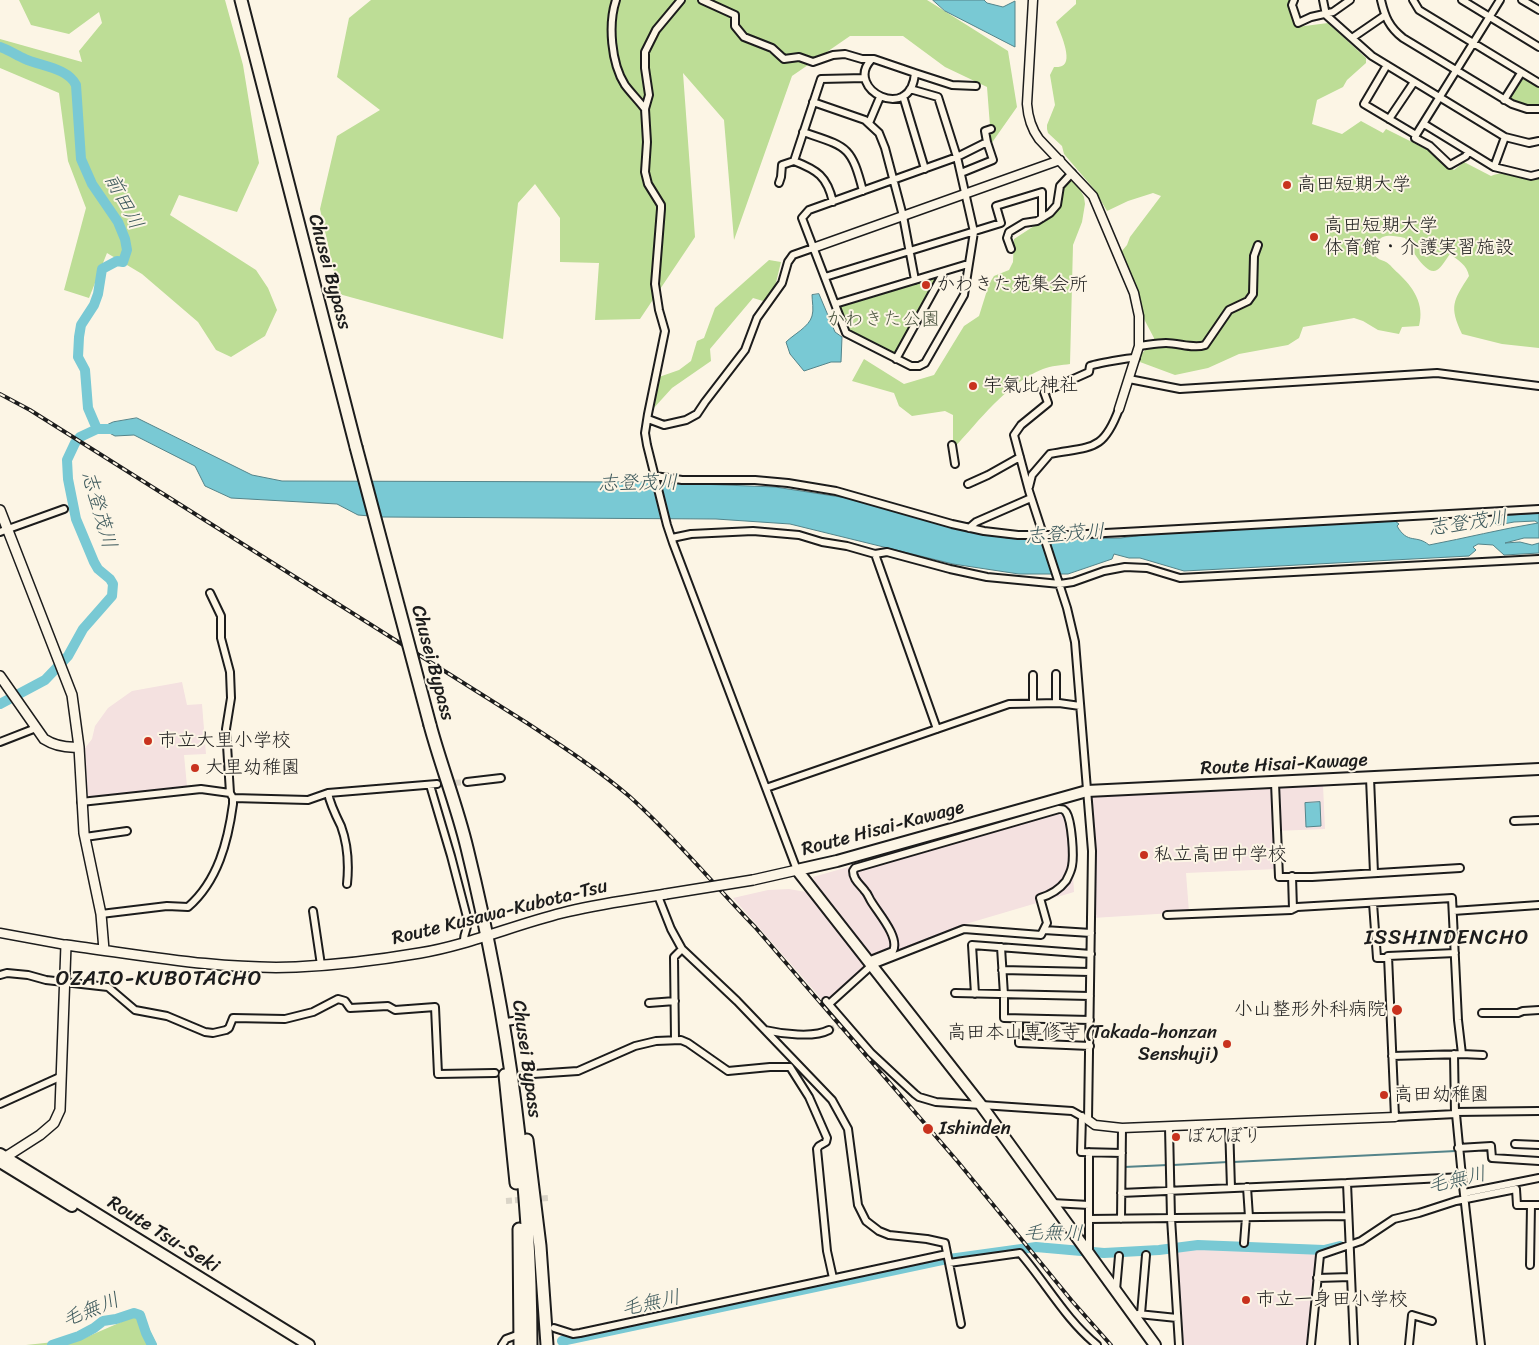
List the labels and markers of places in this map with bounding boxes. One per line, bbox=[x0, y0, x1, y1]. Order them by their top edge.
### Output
place label: 高田短期大学 bbox=[1297, 174, 1411, 196]
marker: 高田短期大学 bbox=[1281, 179, 1293, 191]
place label: 高田短期大学 体育館・介護実習施設 bbox=[1324, 215, 1514, 259]
marker: 高田短期大学 体育館・介護実習施設 bbox=[1308, 231, 1320, 243]
place label: かわきた苑集会所 bbox=[936, 274, 1088, 296]
marker: かわきた苑集会所 bbox=[920, 279, 932, 291]
place label: 宇氣比神社 bbox=[983, 375, 1078, 397]
marker: 宇氣比神社 bbox=[967, 380, 979, 392]
place label: 市立大里小学校 bbox=[158, 730, 291, 752]
marker: 市立大里小学校 bbox=[142, 735, 154, 747]
place label: 大里幼稚園 bbox=[205, 757, 300, 779]
marker: 大里幼稚園 bbox=[189, 762, 201, 774]
place label: 私立高田中学校 bbox=[1154, 844, 1287, 866]
marker: 私立高田中学校 bbox=[1138, 849, 1150, 861]
place label: 小山整形外科病院 bbox=[1234, 999, 1386, 1021]
marker: 小山整形外科病院 bbox=[1390, 1003, 1404, 1017]
place label: 高田本山専修寺 (Takada-honzan Senshuji) bbox=[947, 1022, 1217, 1066]
marker: 高田本山専修寺 (Takada-honzan Senshuji) bbox=[1221, 1038, 1233, 1050]
place label: 高田幼稚園 bbox=[1394, 1084, 1489, 1106]
marker: 高田幼稚園 bbox=[1378, 1089, 1390, 1101]
place label: Ishinden bbox=[939, 1118, 1011, 1140]
marker: Ishinden bbox=[921, 1122, 935, 1136]
place label: ぼんぼり bbox=[1186, 1126, 1262, 1148]
marker: ぼんぼり bbox=[1170, 1131, 1182, 1143]
place label: 市立一身田小学校 bbox=[1256, 1289, 1408, 1311]
marker: 市立一身田小学校 bbox=[1240, 1294, 1252, 1306]

